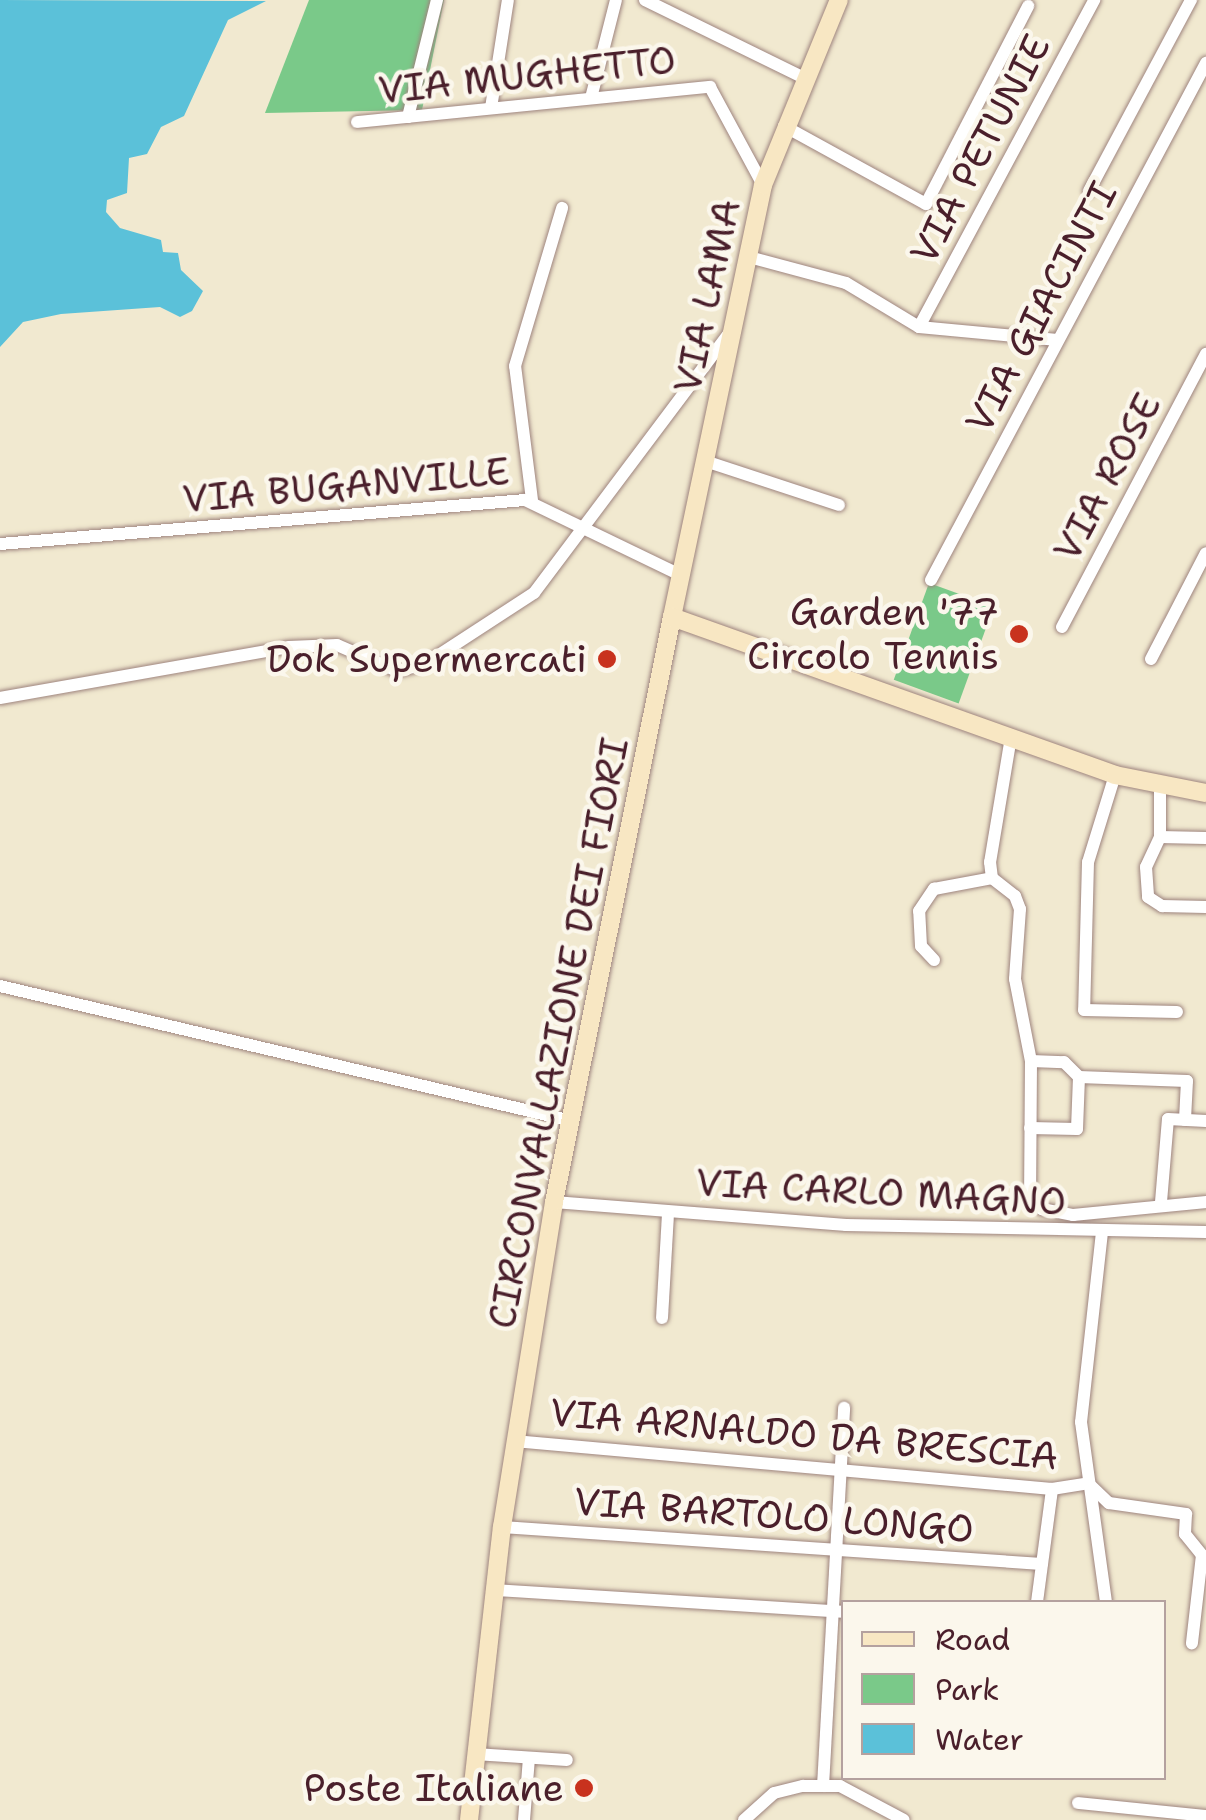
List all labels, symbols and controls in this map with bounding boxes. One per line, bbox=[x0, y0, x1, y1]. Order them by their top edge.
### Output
street label: VIA PETUNIE bbox=[901, 27, 1059, 271]
street label: VIA MUGHETTO bbox=[376, 37, 678, 113]
street label: VIA GIACINTI bbox=[956, 174, 1126, 440]
street label: VIA LAMA bbox=[664, 195, 750, 397]
street label: VIA ROSE bbox=[1044, 385, 1170, 569]
street label: VIA BUGANVILLE bbox=[181, 448, 511, 522]
place label: Garden '77 Circolo Tennis bbox=[747, 589, 999, 678]
marker: Garden '77 Circolo Tennis bbox=[1008, 623, 1030, 645]
place label: Dok Supermercati bbox=[266, 636, 587, 682]
marker: Dok Supermercati bbox=[596, 648, 618, 670]
street label: CIRCONVALLAZIONE DEI FIORI bbox=[478, 734, 638, 1332]
street label: VIA CARLO MAGNO bbox=[695, 1160, 1067, 1224]
street label: VIA ARNALDO DA BRESCIA bbox=[548, 1389, 1060, 1479]
street label: VIA BARTOLO LONGO bbox=[573, 1478, 975, 1552]
legend bbox=[841, 1600, 1166, 1780]
text: Road bbox=[935, 1619, 1010, 1660]
text: Park bbox=[935, 1669, 999, 1710]
text: Water bbox=[935, 1719, 1024, 1760]
place label: Poste Italiane bbox=[304, 1765, 564, 1811]
marker: Poste Italiane bbox=[573, 1777, 595, 1799]

